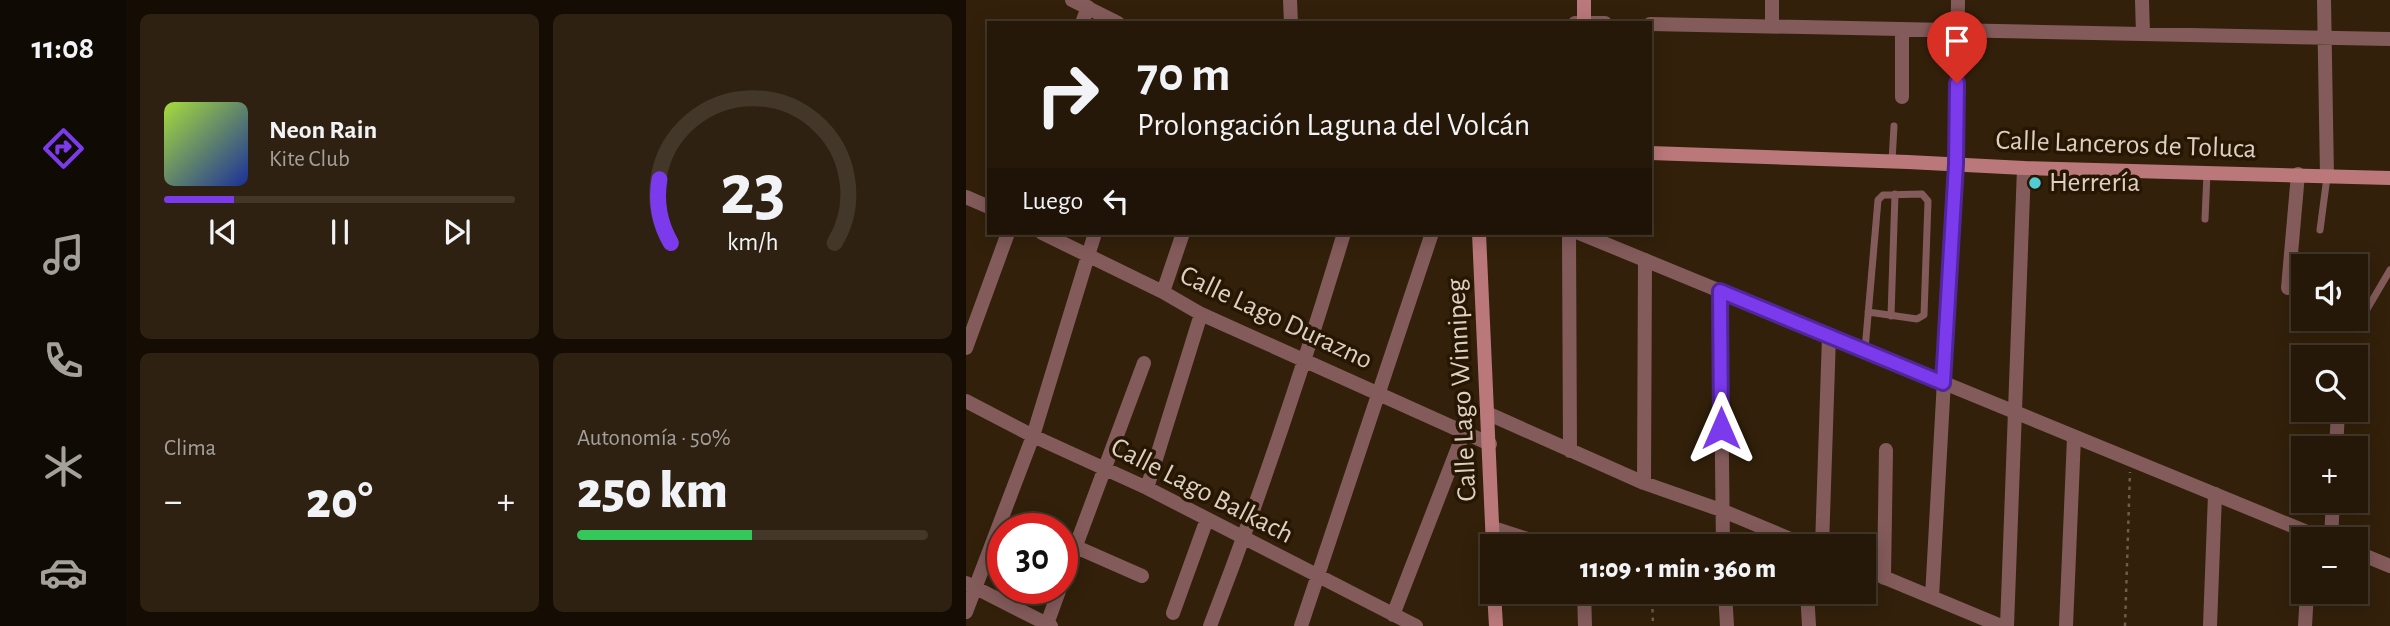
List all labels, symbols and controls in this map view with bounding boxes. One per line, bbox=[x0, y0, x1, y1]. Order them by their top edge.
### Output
pin bbox=[1927, 11, 1987, 83]
icon: arrive bbox=[1938, 22, 1976, 60]
text: 11:08 bbox=[32, 32, 94, 64]
icon: right bbox=[1022, 49, 1113, 140]
text: 70 m bbox=[1137, 51, 1231, 100]
text: Prolongación Laguna del Volcán bbox=[1137, 109, 1530, 141]
text: Neon Rain bbox=[269, 117, 377, 143]
icon: directions bbox=[39, 124, 88, 173]
street label: Calle Lanceros de Toluca bbox=[1995, 126, 2257, 164]
text: Kite Club bbox=[269, 148, 350, 171]
text: 23 bbox=[720, 155, 785, 228]
place label: Herrería bbox=[2049, 169, 2140, 197]
marker: Herrería bbox=[2027, 175, 2043, 191]
icon: left bbox=[1097, 182, 1135, 220]
text: Luego bbox=[1022, 188, 1083, 214]
icon: previous bbox=[204, 213, 242, 251]
icon: pause bbox=[321, 213, 359, 251]
icon: next bbox=[438, 213, 476, 251]
icon: music bbox=[39, 230, 88, 279]
text: km/h bbox=[727, 230, 778, 255]
map controls bbox=[2291, 254, 2368, 604]
button: sound bbox=[2291, 254, 2368, 331]
street label: Calle Lago Durazno bbox=[1175, 261, 1377, 375]
street label: Calle Lago Winnipeg bbox=[1442, 277, 1482, 502]
icon: phone bbox=[39, 336, 88, 385]
button: search bbox=[2291, 345, 2368, 422]
position arrow bbox=[1684, 391, 1758, 465]
text: Autonomía · 50% bbox=[577, 427, 731, 450]
street label: Calle Lago Balkach bbox=[1106, 433, 1298, 549]
button: + bbox=[2291, 436, 2368, 513]
text: Clima bbox=[164, 437, 216, 460]
icon: climate bbox=[39, 442, 88, 491]
text: 250 km bbox=[577, 465, 728, 517]
text: 20° bbox=[306, 475, 373, 527]
text: − bbox=[164, 483, 182, 521]
text: + bbox=[497, 483, 515, 521]
speed limit sign: 30 bbox=[987, 513, 1078, 604]
button: − bbox=[2291, 527, 2368, 604]
icon: car bbox=[39, 548, 88, 597]
text: 11:09 · 1 min · 360 m bbox=[1580, 556, 1776, 582]

